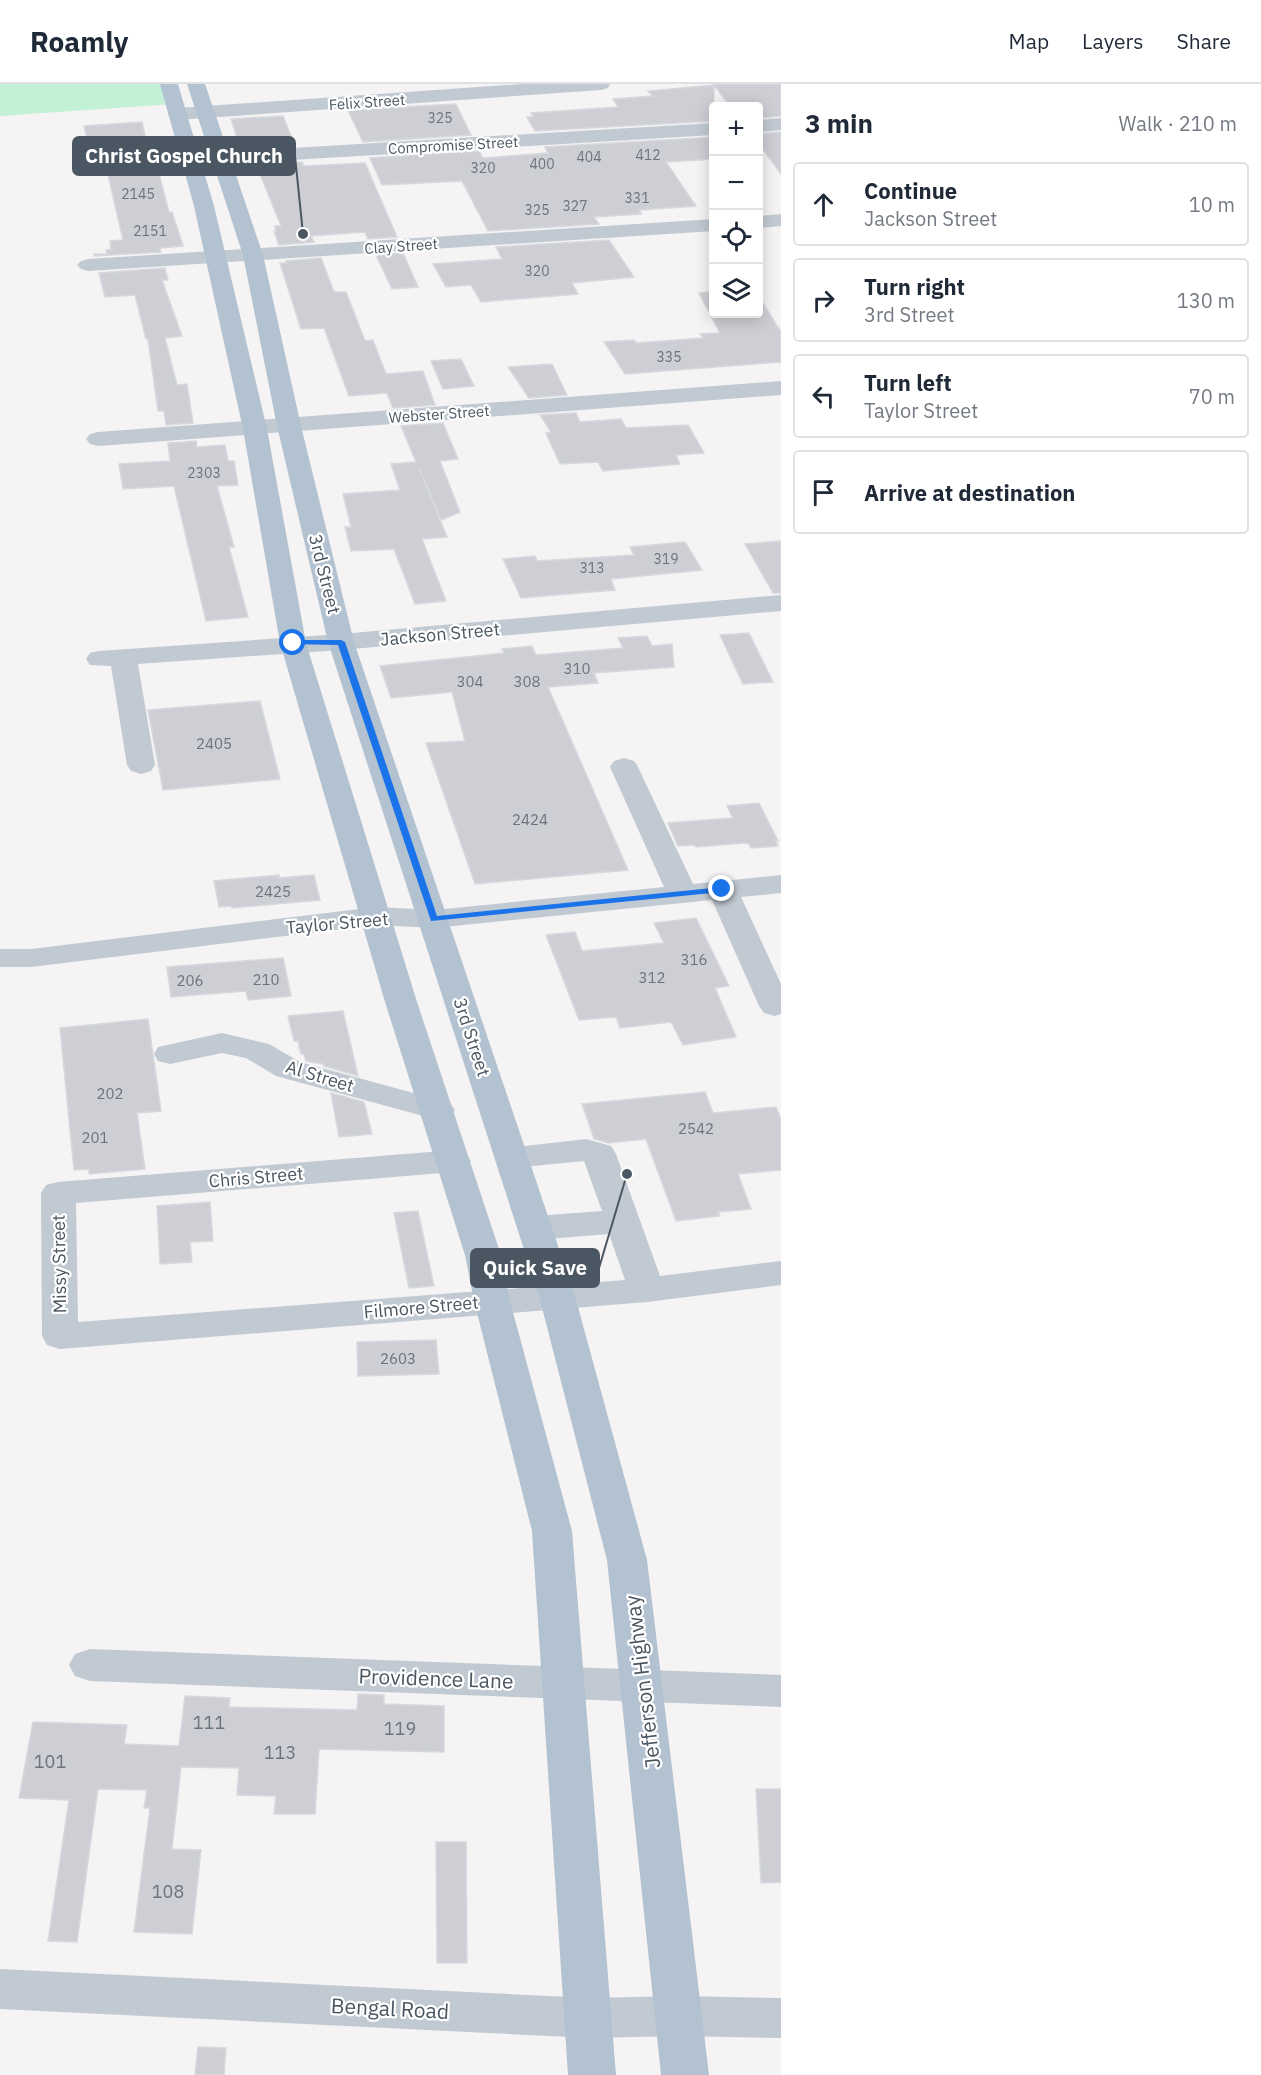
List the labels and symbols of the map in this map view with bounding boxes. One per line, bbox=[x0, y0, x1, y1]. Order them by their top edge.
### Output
street label: Felix Street bbox=[328, 90, 406, 114]
house number: 325 bbox=[427, 109, 453, 127]
street label: Compromise Street bbox=[387, 132, 519, 158]
callout: Christ Gospel Church bbox=[73, 137, 295, 175]
text: Christ Gospel Church bbox=[85, 142, 283, 169]
house number: 412 bbox=[635, 146, 661, 164]
house number: 404 bbox=[576, 148, 602, 166]
house number: 400 bbox=[529, 155, 555, 173]
house number: 320 bbox=[470, 159, 496, 177]
house number: 2145 bbox=[121, 185, 155, 203]
house number: 331 bbox=[624, 189, 650, 207]
house number: 327 bbox=[562, 197, 588, 215]
house number: 325 bbox=[524, 201, 550, 219]
house number: 2151 bbox=[133, 222, 167, 240]
street label: Clay Street bbox=[364, 234, 438, 258]
house number: 320 bbox=[524, 262, 550, 280]
house number: 335 bbox=[656, 348, 682, 366]
street label: Webster Street bbox=[388, 401, 490, 427]
house number: 2303 bbox=[187, 464, 221, 482]
street label: 3rd Street bbox=[304, 532, 346, 616]
house number: 319 bbox=[653, 550, 679, 568]
house number: 313 bbox=[579, 559, 605, 577]
street label: Jackson Street bbox=[379, 617, 501, 651]
route start bbox=[279, 629, 305, 655]
house number: 310 bbox=[563, 659, 591, 678]
house number: 304 bbox=[456, 672, 484, 691]
house number: 308 bbox=[513, 672, 541, 691]
house number: 2405 bbox=[196, 734, 232, 753]
house number: 2424 bbox=[512, 810, 548, 829]
route end bbox=[708, 875, 734, 901]
house number: 2425 bbox=[255, 882, 291, 901]
street label: Taylor Street bbox=[285, 907, 389, 939]
house number: 316 bbox=[680, 950, 708, 969]
house number: 312 bbox=[638, 968, 666, 987]
house number: 210 bbox=[252, 970, 280, 989]
house number: 206 bbox=[176, 971, 204, 990]
street label: 3rd Street bbox=[448, 995, 496, 1079]
street label: Al Street bbox=[283, 1055, 357, 1097]
house number: 202 bbox=[96, 1084, 124, 1103]
house number: 2542 bbox=[678, 1119, 714, 1138]
house number: 201 bbox=[81, 1128, 109, 1147]
street label: Chris Street bbox=[208, 1161, 304, 1193]
street label: Missy Street bbox=[47, 1214, 71, 1314]
callout: Quick Save bbox=[471, 1249, 599, 1287]
text: Quick Save bbox=[483, 1254, 587, 1281]
street label: Filmore Street bbox=[363, 1291, 479, 1323]
house number: 2603 bbox=[380, 1349, 416, 1368]
street label: Jefferson Highway bbox=[617, 1593, 667, 1770]
street label: Providence Lane bbox=[358, 1661, 514, 1695]
house number: 111 bbox=[193, 1711, 225, 1734]
house number: 119 bbox=[384, 1717, 416, 1740]
house number: 113 bbox=[264, 1741, 296, 1764]
house number: 101 bbox=[34, 1750, 66, 1773]
house number: 108 bbox=[152, 1880, 184, 1903]
street label: Bengal Road bbox=[330, 1991, 450, 2025]

